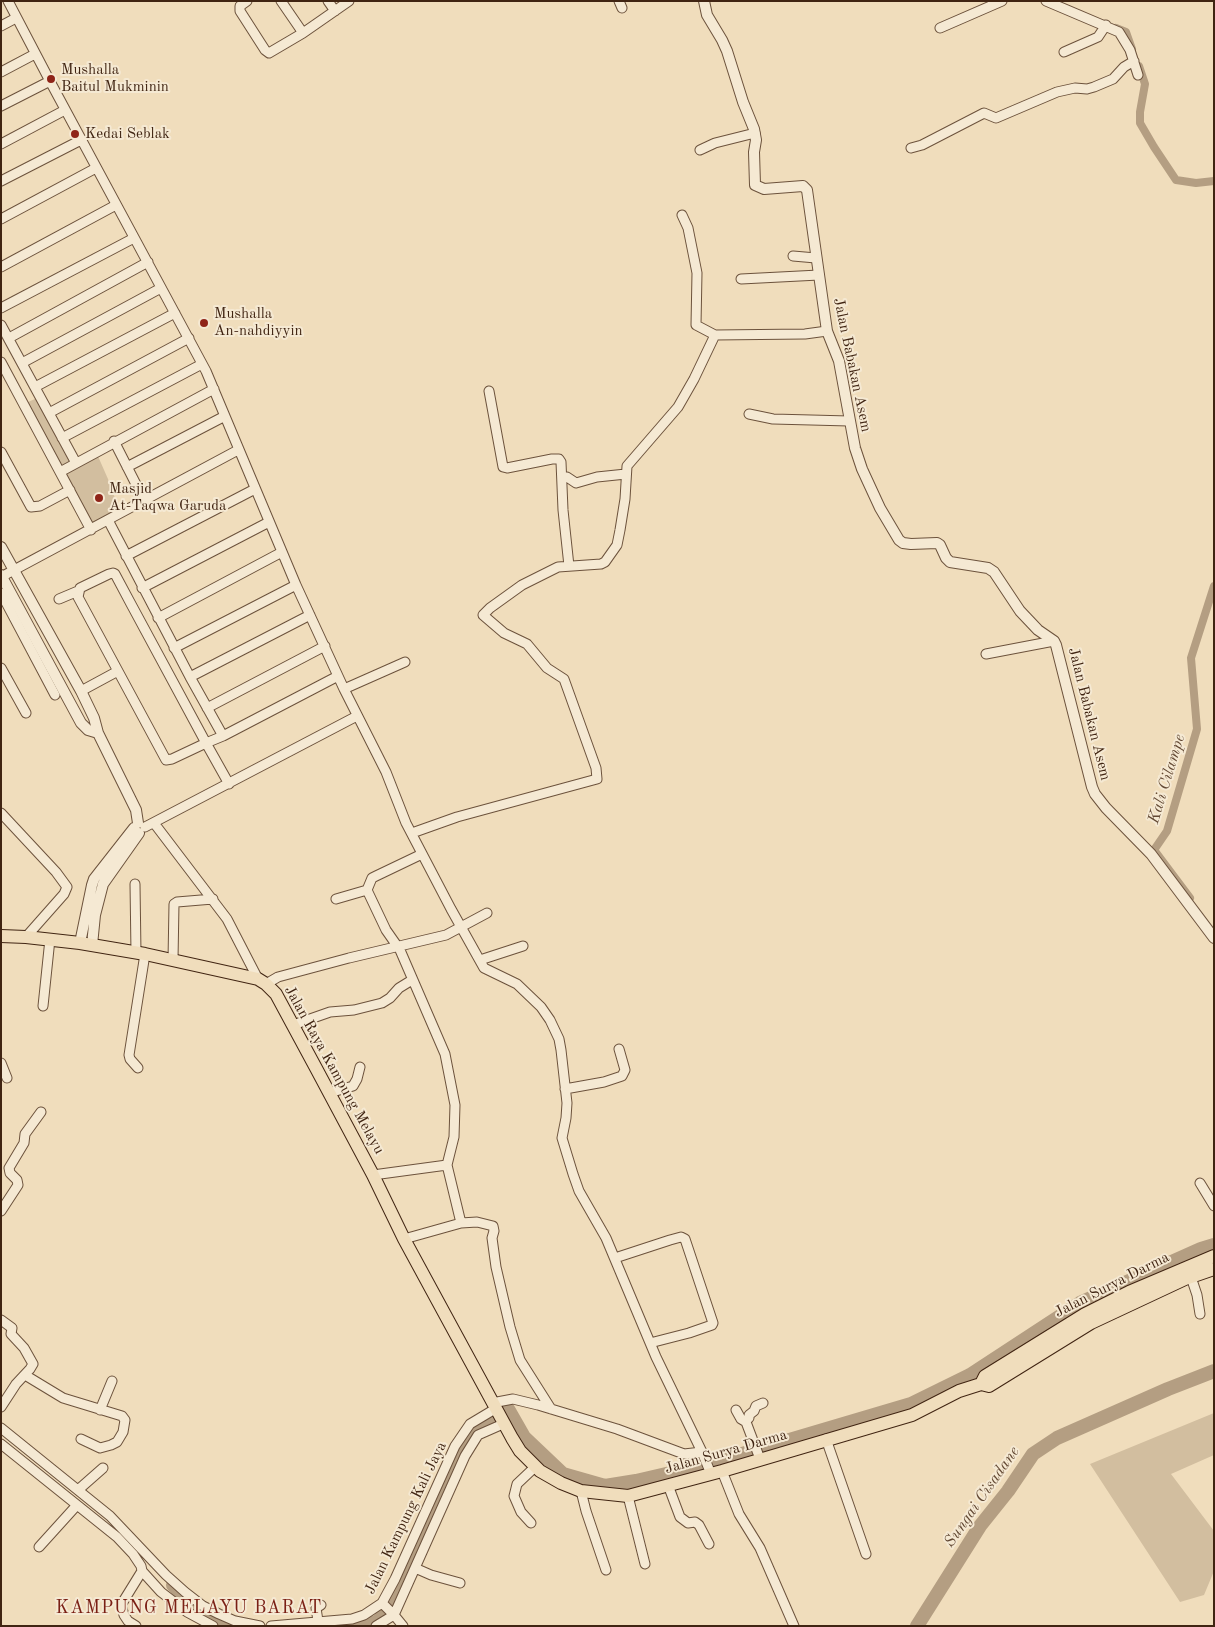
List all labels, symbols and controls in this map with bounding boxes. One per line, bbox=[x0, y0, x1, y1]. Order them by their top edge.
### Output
place label: Mushalla Baitul Mukminin bbox=[61, 61, 169, 96]
marker: Mushalla Baitul Mukminin bbox=[45, 73, 57, 85]
place label: Kedai Seblak bbox=[85, 125, 170, 143]
marker: Kedai Seblak bbox=[69, 128, 81, 140]
street label: Jalan Babakan Asem bbox=[829, 296, 875, 434]
place label: Mushalla An-nahdiyyin bbox=[214, 305, 303, 340]
marker: Mushalla An-nahdiyyin bbox=[198, 317, 210, 329]
place label: Masjid At-Taqwa Garuda bbox=[109, 480, 227, 515]
marker: Masjid At-Taqwa Garuda bbox=[93, 492, 105, 504]
street label: Jalan Babakan Asem bbox=[1064, 646, 1114, 782]
water label: Kali Cilampe bbox=[1144, 732, 1190, 826]
street label: Jalan Raya Kampung Melayu bbox=[280, 983, 388, 1157]
street label: Jalan Surya Darma bbox=[1052, 1248, 1172, 1322]
street label: Jalan Surya Darma bbox=[663, 1426, 789, 1478]
street label: Jalan Kampung Kali Jaya bbox=[361, 1439, 451, 1597]
water label: Sungai Cisadane bbox=[940, 1443, 1024, 1551]
district label: KAMPUNG MELAYU BARAT bbox=[53, 1597, 325, 1619]

